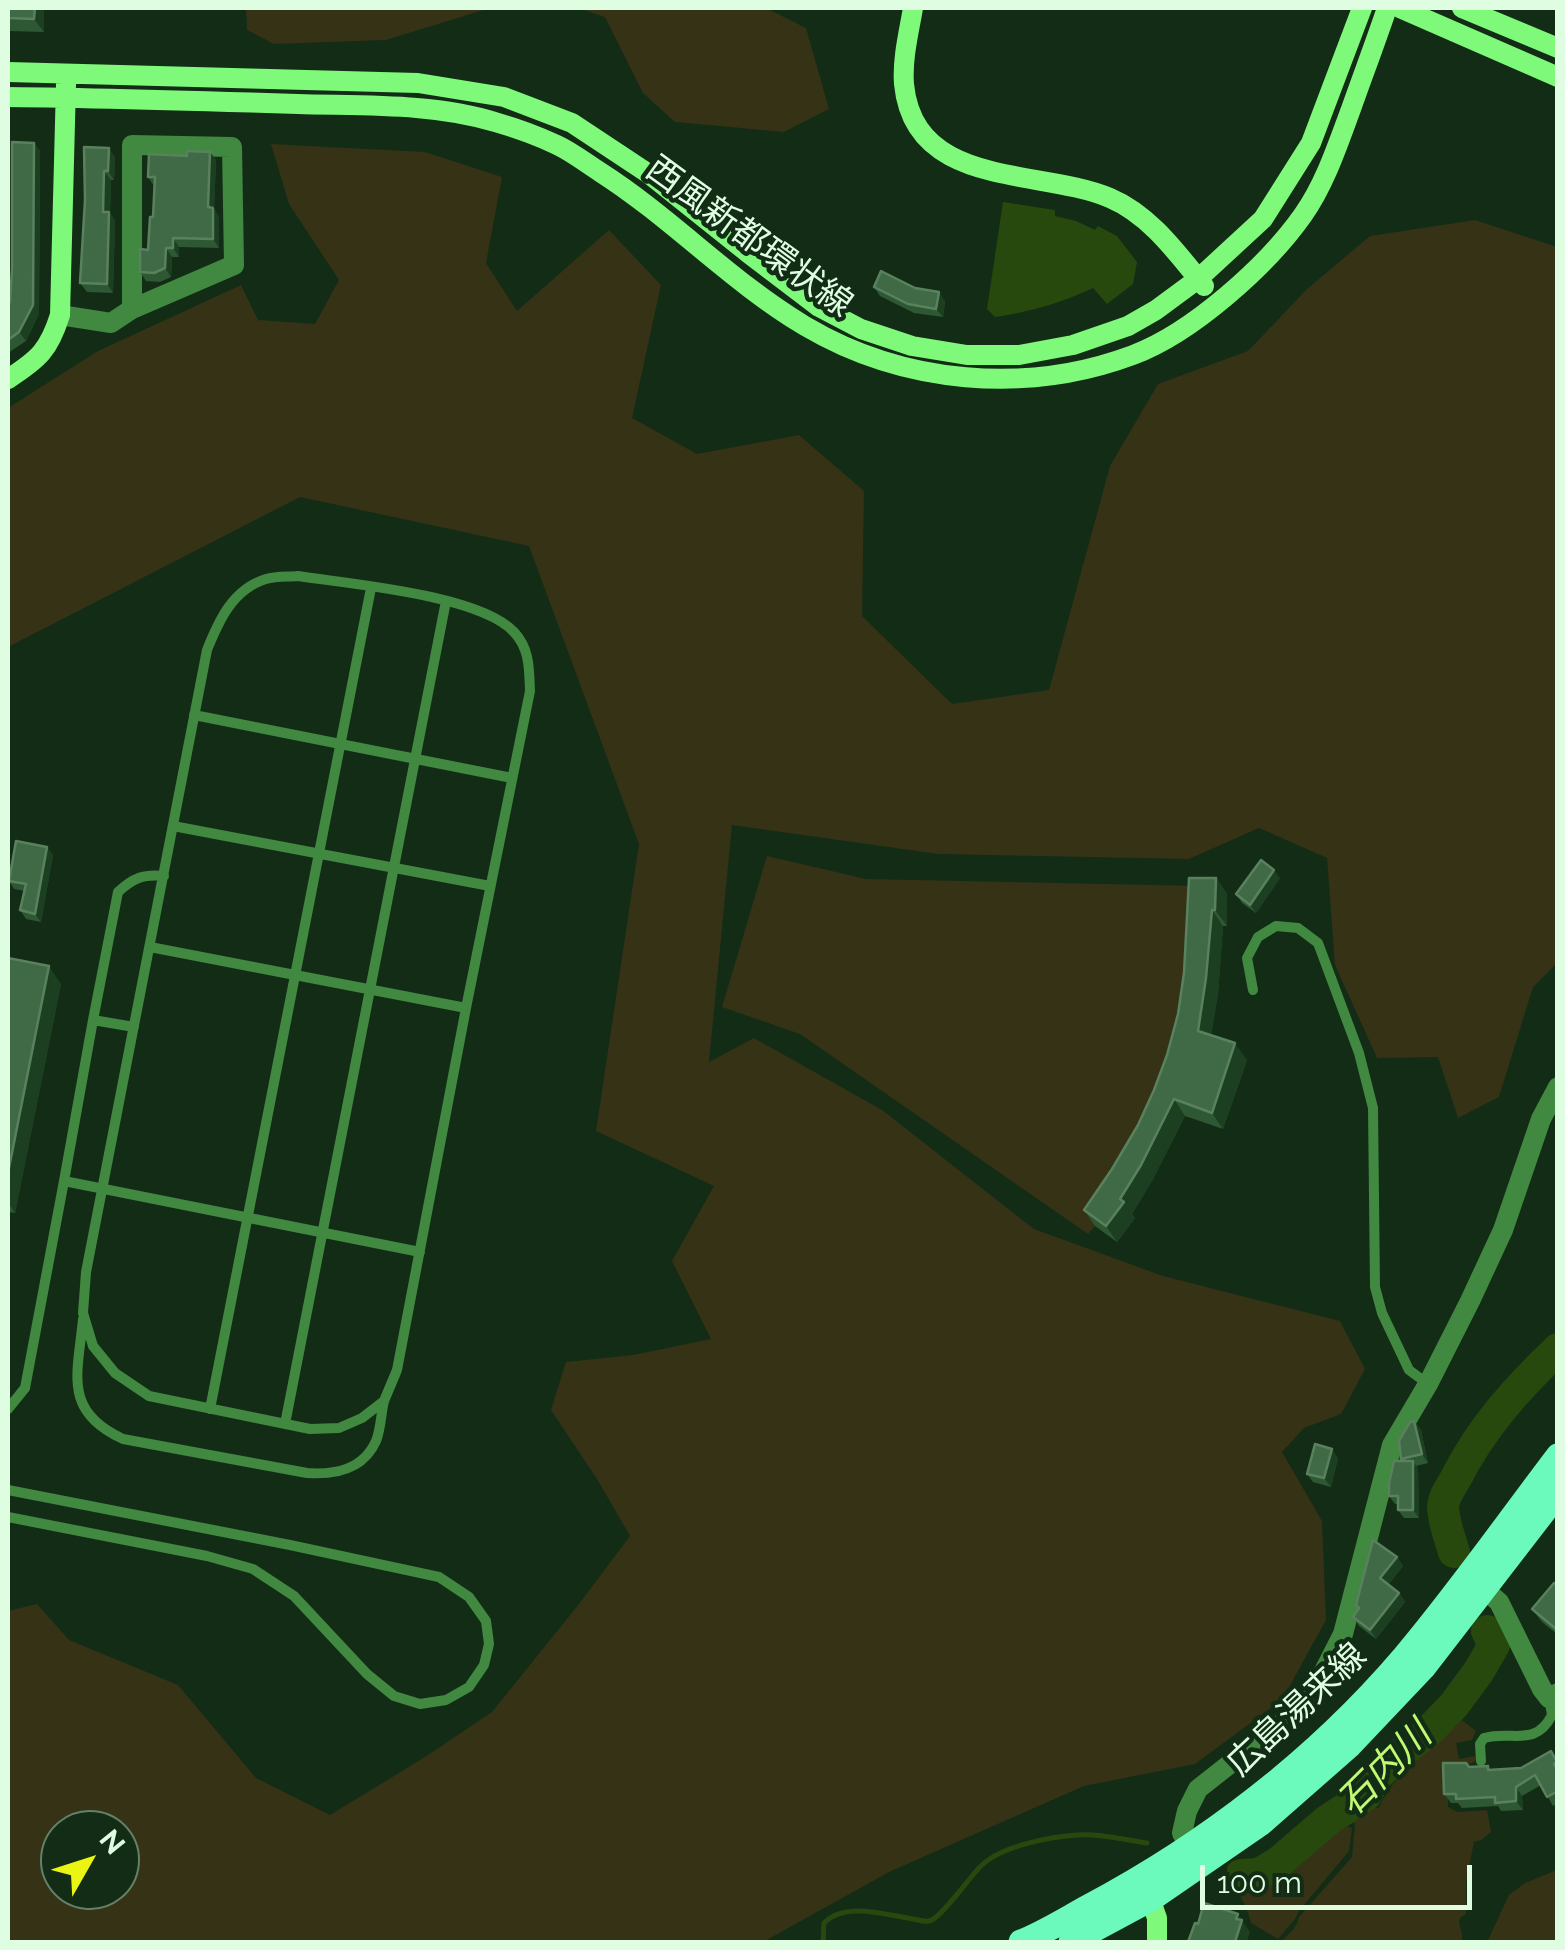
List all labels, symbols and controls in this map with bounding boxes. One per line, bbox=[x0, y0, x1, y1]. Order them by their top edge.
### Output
street label: 西風新都環状線 bbox=[638, 148, 860, 326]
street label: 広島湯来線 bbox=[1219, 1635, 1375, 1785]
water label: 石内川 bbox=[1329, 1713, 1441, 1825]
north arrow bbox=[40, 1810, 140, 1910]
text: N bbox=[93, 1823, 132, 1861]
scale bar bbox=[1205, 1845, 1478, 1907]
text: 100 m bbox=[1217, 1865, 1302, 1900]

